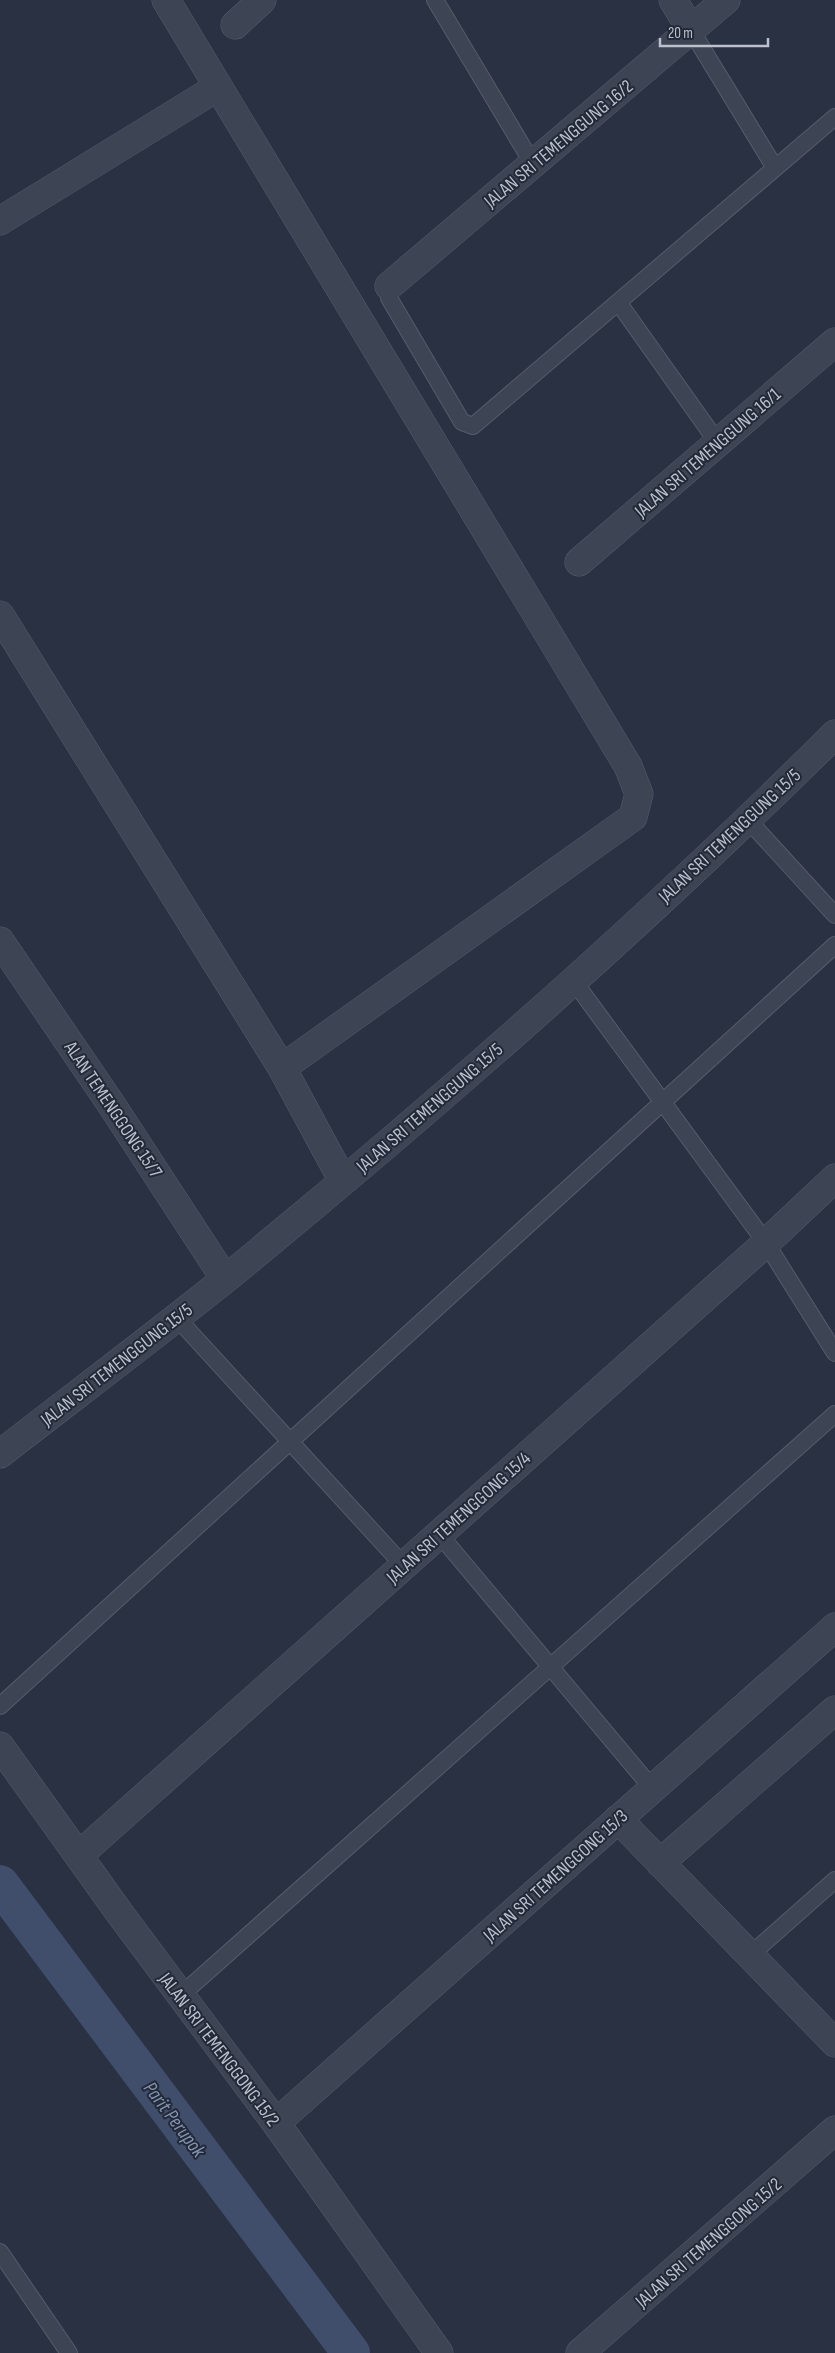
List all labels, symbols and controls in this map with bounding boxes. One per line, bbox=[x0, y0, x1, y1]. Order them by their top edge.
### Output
scale bar bbox=[660, 15, 768, 47]
text: 20 m bbox=[668, 24, 693, 43]
street label: JALAN SRI TEMENGGUNG 16/2 bbox=[479, 75, 638, 214]
street label: JALAN SRI TEMENGGUNG 16/1 bbox=[629, 383, 786, 523]
street label: JALAN SRI TEMENGGUNG 15/5 bbox=[653, 764, 806, 909]
street label: ALAN TEMENGGONG 15/7 bbox=[58, 1037, 167, 1183]
street label: JALAN SRI TEMENGGUNG 15/5 bbox=[351, 1038, 508, 1179]
street label: JALAN SRI TEMENGGUNG 15/5 bbox=[36, 1299, 197, 1432]
street label: JALAN SRI TEMENGGONG 15/4 bbox=[381, 1447, 536, 1590]
street label: JALAN SRI TEMENGGONG 15/3 bbox=[478, 1805, 633, 1948]
street label: JALAN SRI TEMENGGONG 15/2 bbox=[153, 1968, 284, 2131]
water label: Parit Perupok bbox=[138, 2077, 211, 2163]
street label: JALAN SRI TEMENGGONG 15/2 bbox=[630, 2173, 787, 2314]

